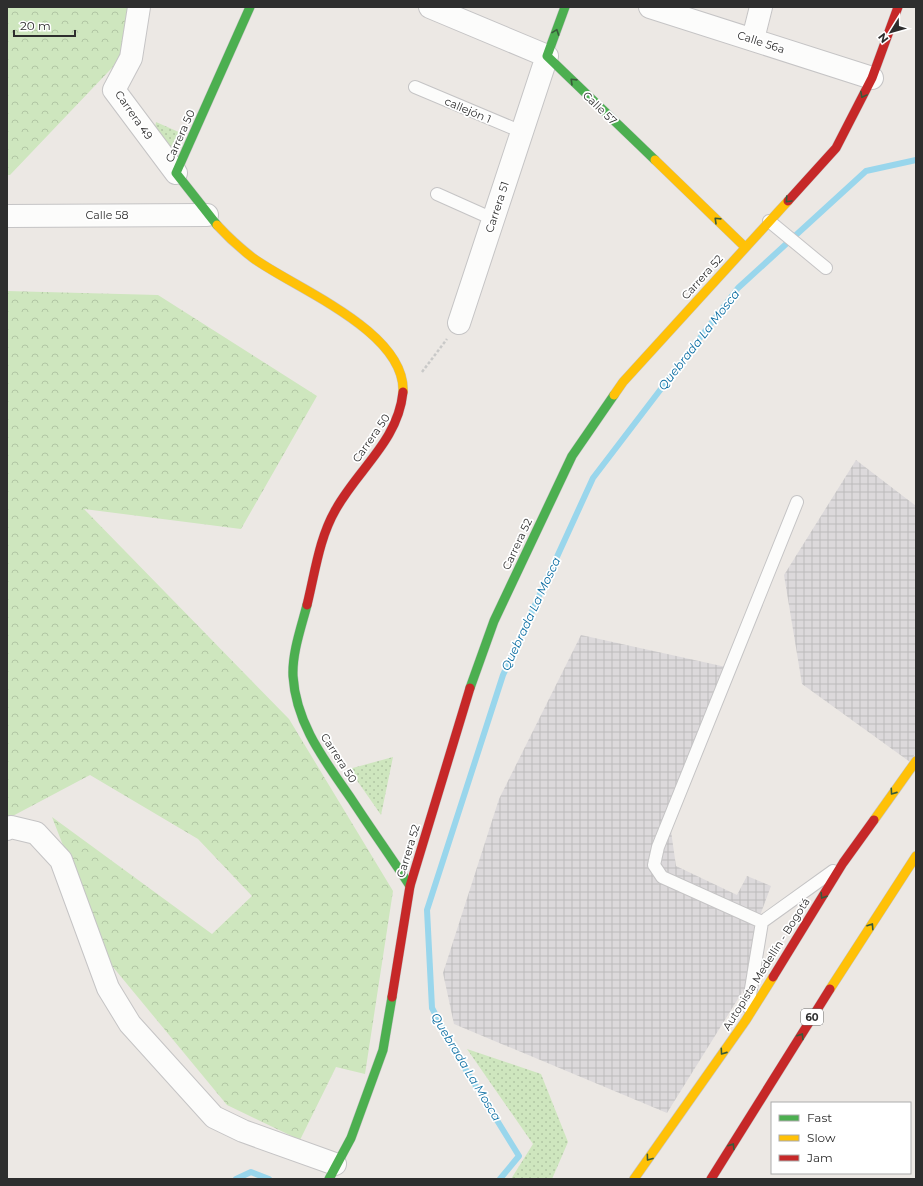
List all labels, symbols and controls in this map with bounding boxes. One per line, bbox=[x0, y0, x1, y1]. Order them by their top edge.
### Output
scale bar bbox=[14, 12, 75, 38]
north arrow bbox=[871, 12, 911, 52]
text: 20 m bbox=[20, 18, 51, 33]
one-way arrow bbox=[551, 28, 560, 35]
street label: Calle 56a bbox=[735, 28, 787, 56]
text: N bbox=[875, 30, 891, 46]
one-way arrow bbox=[570, 78, 578, 86]
street label: Carrera 49 bbox=[112, 88, 156, 142]
street label: Calle 57 bbox=[580, 88, 620, 128]
one-way arrow bbox=[860, 91, 868, 98]
street label: callejón 1 bbox=[443, 94, 493, 126]
street label: Carrera 50 bbox=[162, 107, 198, 165]
street label: Carrera 51 bbox=[482, 180, 512, 234]
one-way arrow bbox=[785, 195, 793, 203]
street label: Calle 58 bbox=[86, 208, 128, 222]
one-way arrow bbox=[714, 217, 722, 225]
street label: Carrera 52 bbox=[678, 252, 726, 302]
water label: Quebrada La Mosca bbox=[655, 286, 743, 393]
street label: Carrera 50 bbox=[349, 411, 393, 465]
street label: Carrera 52 bbox=[499, 516, 535, 572]
water label: Quebrada La Mosca bbox=[498, 555, 563, 673]
street label: Carrera 50 bbox=[318, 731, 360, 785]
one-way arrow bbox=[891, 788, 898, 795]
street label: Carrera 52 bbox=[393, 823, 423, 879]
one-way arrow bbox=[820, 892, 827, 899]
street label: Autopista Medellín - Bogotá bbox=[719, 895, 813, 1033]
one-way arrow bbox=[866, 923, 874, 930]
road number: 60 bbox=[801, 1009, 823, 1025]
water label: Quebrada La Mosca bbox=[428, 1010, 505, 1124]
one-way arrow bbox=[796, 1033, 803, 1040]
one-way arrow bbox=[720, 1048, 728, 1055]
legend bbox=[771, 1102, 911, 1174]
text: Fast bbox=[807, 1110, 832, 1125]
text: Slow bbox=[807, 1130, 836, 1145]
one-way arrow bbox=[727, 1143, 735, 1150]
text: Jam bbox=[806, 1150, 833, 1165]
one-way arrow bbox=[647, 1154, 654, 1161]

